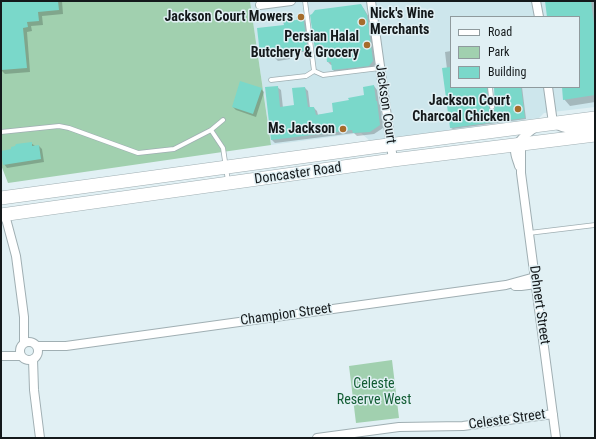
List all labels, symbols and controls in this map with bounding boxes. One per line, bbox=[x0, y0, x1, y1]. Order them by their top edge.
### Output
place label: Nick's Wine Merchants bbox=[370, 6, 434, 38]
place label: Jackson Court Mowers bbox=[165, 9, 293, 25]
marker: Jackson Court Mowers bbox=[296, 12, 306, 22]
legend bbox=[450, 16, 580, 88]
marker: Nick's Wine Merchants bbox=[357, 17, 367, 27]
text: Road bbox=[488, 25, 512, 39]
place label: Persian Halal Butchery & Grocery bbox=[251, 29, 359, 62]
marker: Persian Halal Butchery & Grocery bbox=[362, 40, 372, 50]
text: Park bbox=[488, 45, 509, 59]
street label: Jackson Court bbox=[371, 63, 399, 145]
text: Building bbox=[488, 65, 526, 79]
place label: Jackson Court Charcoal Chicken bbox=[412, 93, 510, 126]
marker: Jackson Court Charcoal Chicken bbox=[513, 104, 523, 114]
place label: Ms Jackson bbox=[268, 121, 335, 137]
marker: Ms Jackson bbox=[338, 124, 348, 134]
street label: Doncaster Road bbox=[253, 160, 343, 188]
street label: Dehnert Street bbox=[525, 265, 553, 345]
street label: Champion Street bbox=[239, 300, 333, 330]
park label: Celeste Reserve West bbox=[337, 376, 411, 408]
street label: Celeste Street bbox=[468, 406, 546, 434]

